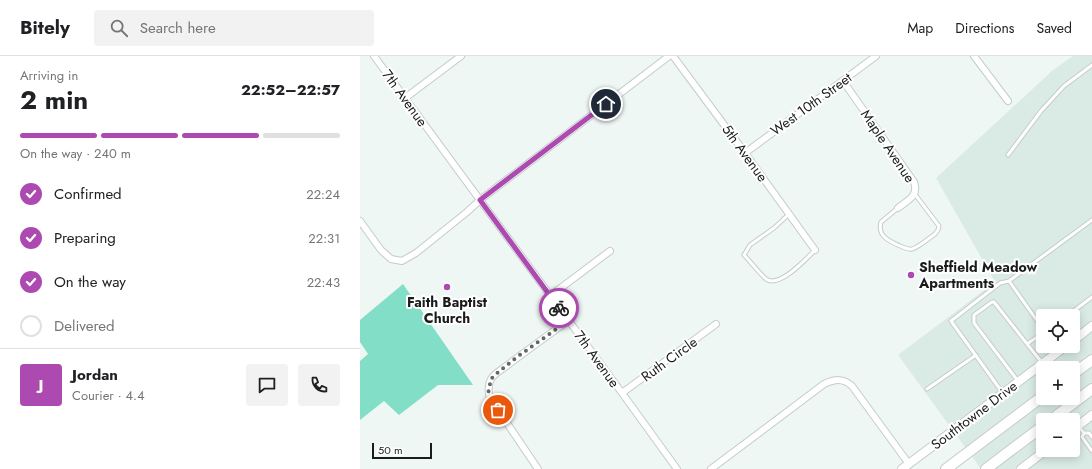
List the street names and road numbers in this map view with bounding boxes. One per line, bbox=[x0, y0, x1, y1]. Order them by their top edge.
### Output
street label: 7th Avenue bbox=[378, 65, 432, 131]
street label: West 10th Street bbox=[766, 67, 856, 140]
street label: Maple Avenue bbox=[856, 105, 920, 187]
street label: 5th Avenue bbox=[717, 120, 773, 186]
street label: 7th Avenue bbox=[570, 326, 624, 392]
street label: Ruth Circle bbox=[637, 332, 701, 386]
street label: Southtowne Drive bbox=[927, 376, 1021, 454]

